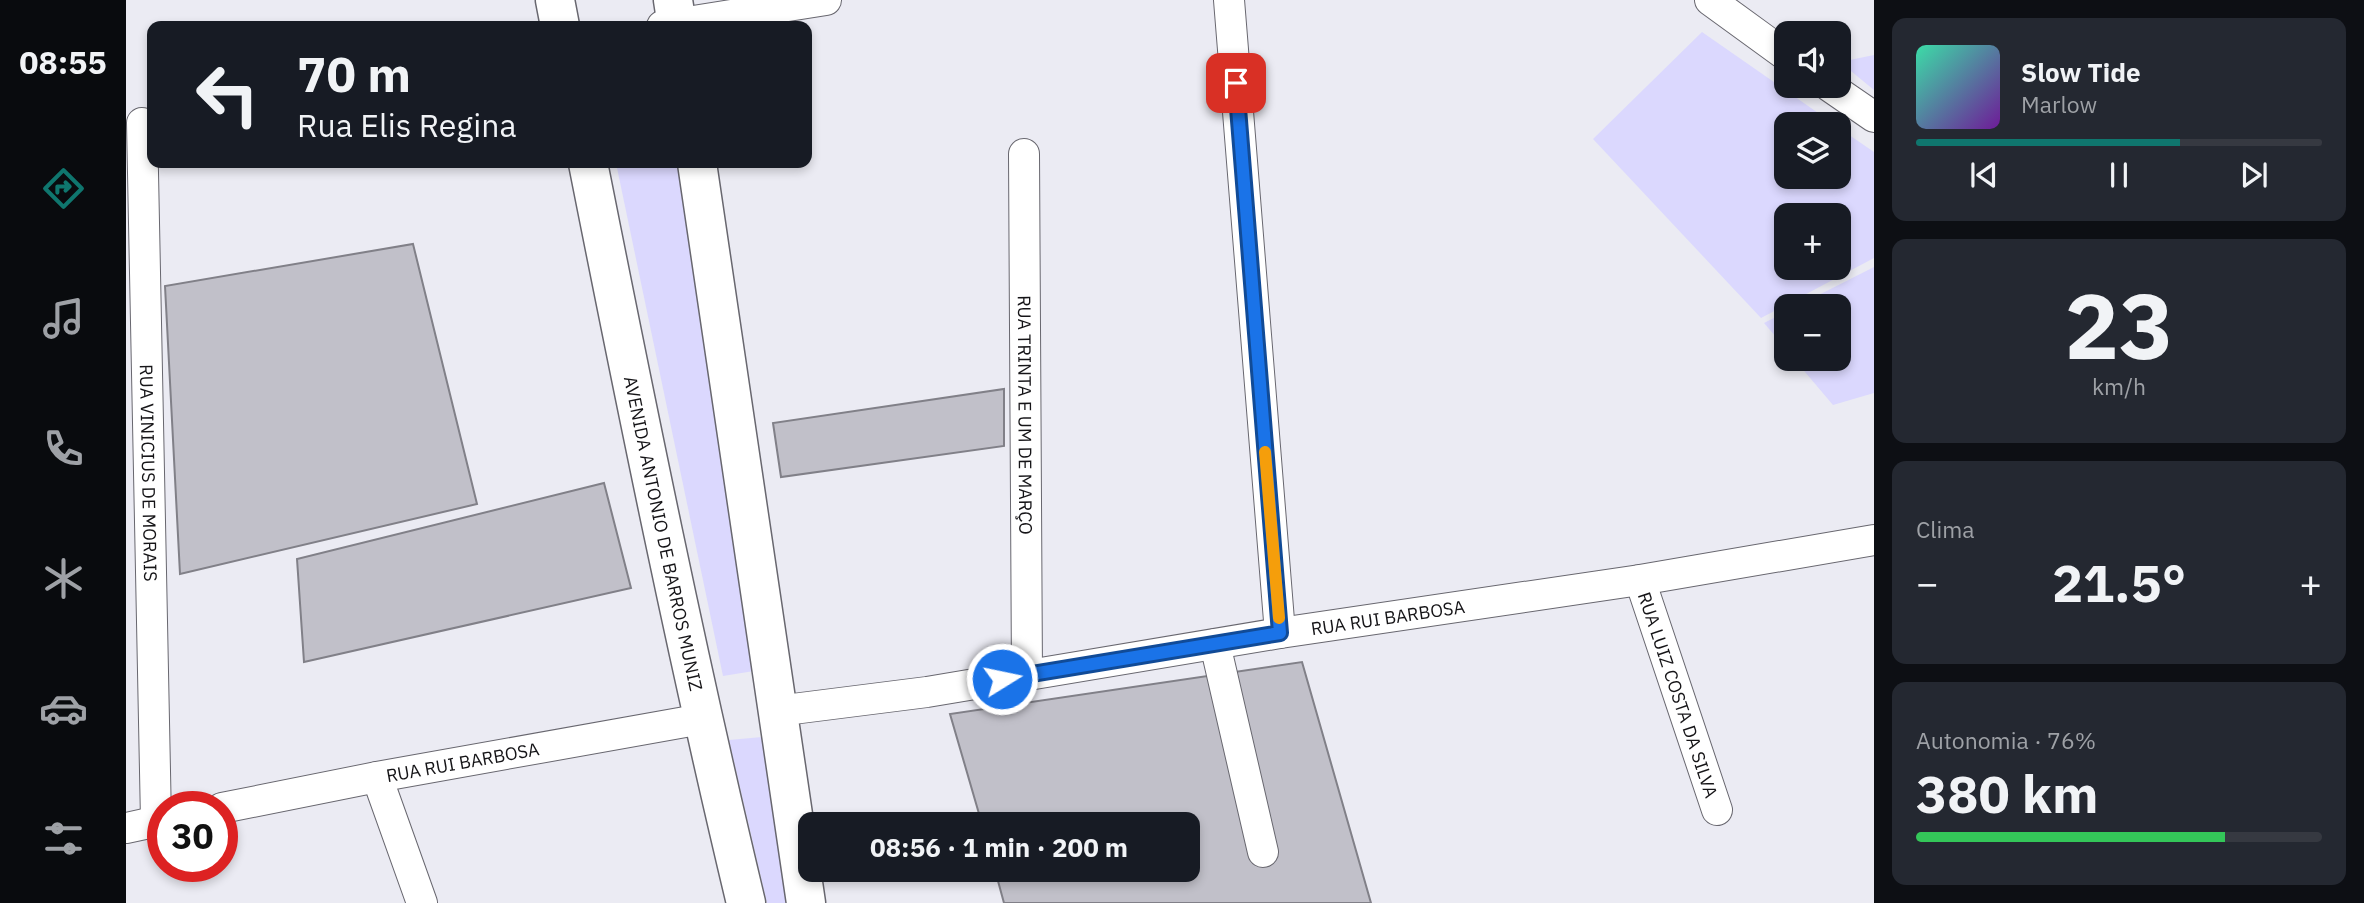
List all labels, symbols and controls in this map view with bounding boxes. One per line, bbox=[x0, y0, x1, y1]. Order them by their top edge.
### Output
map controls bbox=[1774, 21, 1851, 371]
button: sound bbox=[1774, 21, 1851, 98]
text: 08:55 bbox=[19, 41, 107, 83]
text: 70 m bbox=[297, 42, 411, 105]
icon: left bbox=[182, 49, 273, 140]
pin bbox=[1206, 53, 1266, 113]
text: Slow Tide bbox=[2021, 55, 2141, 89]
icon: arrive bbox=[1217, 64, 1255, 102]
text: Marlow bbox=[2021, 89, 2097, 119]
text: Rua Elis Regina bbox=[297, 104, 517, 146]
button: layers bbox=[1774, 112, 1851, 189]
icon: previous bbox=[1965, 156, 2003, 194]
icon: pause bbox=[2100, 156, 2138, 194]
icon: next bbox=[2235, 156, 2273, 194]
icon: directions bbox=[39, 164, 88, 213]
button: + bbox=[1774, 203, 1851, 280]
text: 23 bbox=[2064, 266, 2174, 384]
icon: music bbox=[39, 294, 88, 343]
button: − bbox=[1774, 294, 1851, 371]
street label: RUA TRINTA E UM DE MARÇO bbox=[1013, 295, 1038, 535]
street label: RUA VINICIUS DE MORAIS bbox=[135, 364, 163, 582]
text: km/h bbox=[2092, 371, 2146, 401]
street label: AVENIDA ANTONIO DE BARROS MUNIZ bbox=[619, 374, 708, 693]
icon: phone bbox=[39, 424, 88, 473]
text: Clima bbox=[1916, 514, 1975, 544]
text: 21.5° bbox=[2052, 549, 2186, 616]
icon: climate bbox=[39, 554, 88, 603]
text: − bbox=[1916, 558, 1939, 607]
text: + bbox=[2299, 558, 2322, 607]
street label: RUA LUIZ COSTA DA SILVA bbox=[1633, 589, 1724, 801]
street label: RUA RUI BARBOSA bbox=[1309, 594, 1467, 640]
position arrow bbox=[965, 642, 1039, 716]
icon: car bbox=[39, 684, 88, 733]
text: Autonomia · 76% bbox=[1916, 725, 2096, 755]
street label: RUA RUI BARBOSA bbox=[384, 737, 541, 787]
text: 380 km bbox=[1916, 760, 2098, 827]
speed limit sign: 30 bbox=[147, 791, 238, 882]
icon: filters bbox=[39, 814, 88, 863]
text: 08:56 · 1 min · 200 m bbox=[870, 830, 1128, 864]

